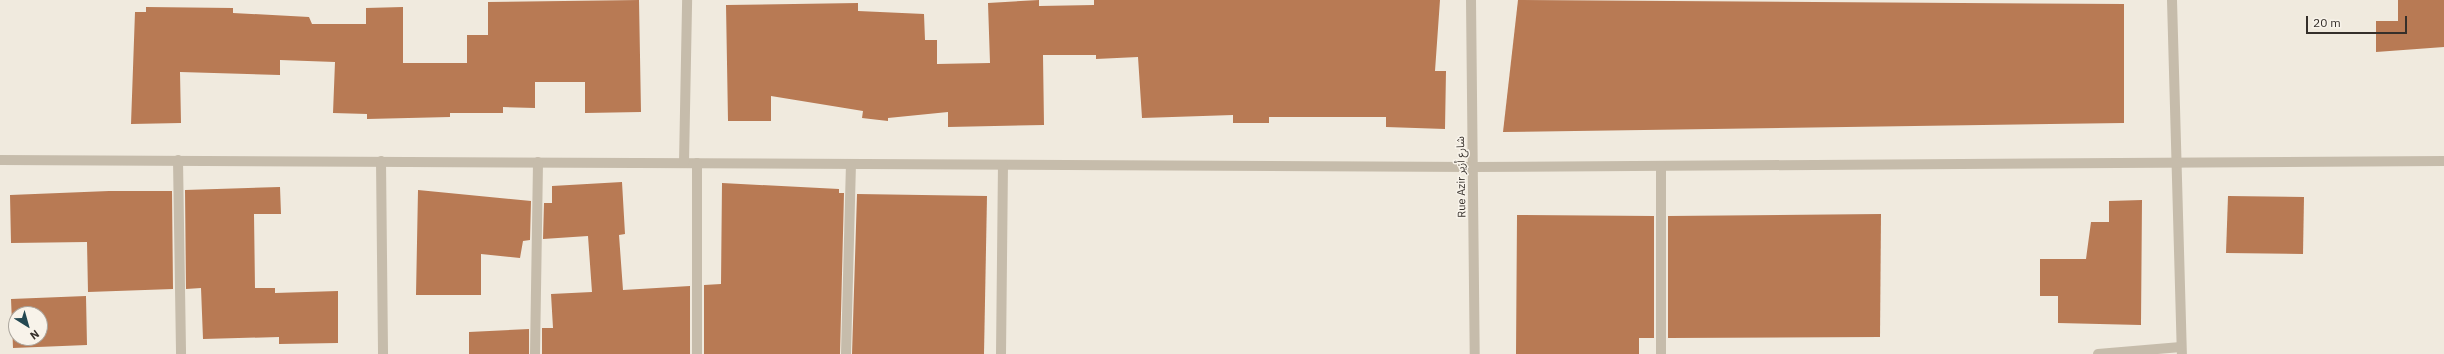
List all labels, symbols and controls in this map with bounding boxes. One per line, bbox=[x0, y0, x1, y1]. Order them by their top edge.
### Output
scale bar bbox=[2308, 8, 2409, 34]
text: 20 m bbox=[2313, 15, 2341, 30]
street label: Rue Azir شارع أزير bbox=[1454, 136, 1468, 218]
north arrow bbox=[8, 306, 48, 346]
text: N bbox=[27, 327, 42, 343]

